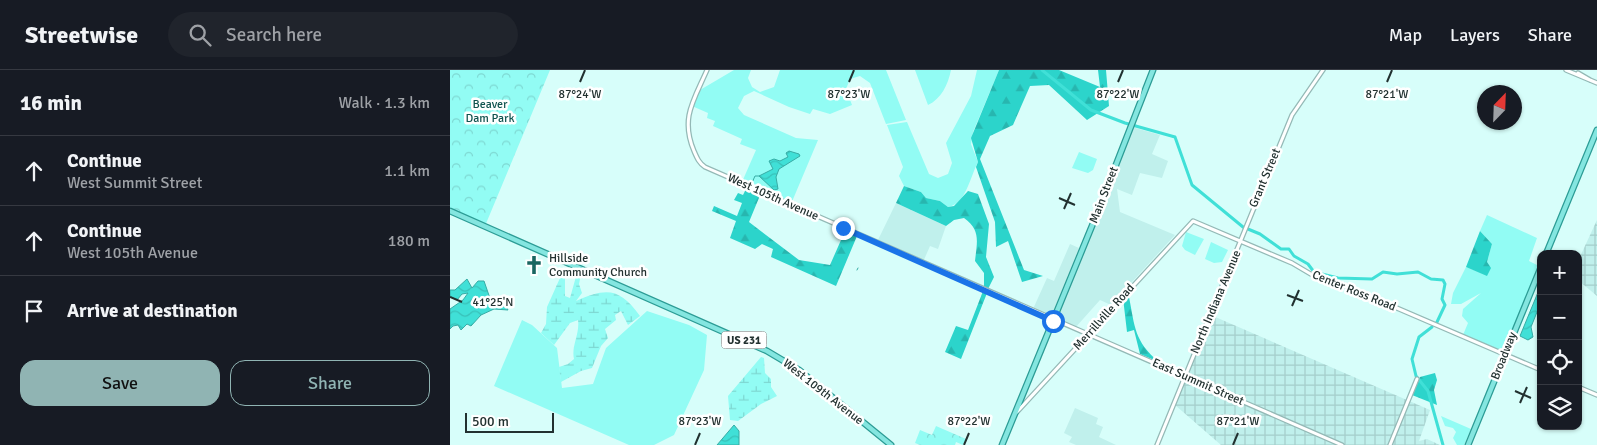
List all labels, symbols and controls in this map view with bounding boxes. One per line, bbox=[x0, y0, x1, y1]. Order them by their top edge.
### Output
search box bbox=[168, 12, 518, 57]
text: Streetwise bbox=[25, 20, 138, 50]
icon: search bbox=[186, 21, 214, 49]
text: Search here bbox=[226, 23, 322, 47]
text: Map bbox=[1389, 24, 1422, 46]
text: Layers bbox=[1450, 24, 1500, 46]
text: Share bbox=[1528, 24, 1572, 46]
north arrow bbox=[1477, 85, 1522, 130]
text: 87°24'W bbox=[558, 87, 602, 102]
text: 87°23'W bbox=[827, 87, 871, 102]
text: 87°22'W bbox=[1096, 87, 1140, 102]
text: 87°21'W bbox=[1365, 87, 1409, 102]
text: 16 min bbox=[20, 90, 82, 116]
text: Walk · 1.3 km bbox=[338, 93, 430, 113]
park label: Beaver Dam Park bbox=[465, 97, 515, 126]
street label: Grant Street bbox=[1246, 146, 1284, 210]
text: Continue bbox=[67, 149, 142, 173]
icon: ahead bbox=[20, 157, 48, 185]
text: 1.1 km bbox=[384, 161, 430, 181]
street label: Main Street bbox=[1086, 165, 1122, 225]
street label: West 105th Avenue bbox=[725, 170, 821, 224]
text: West Summit Street bbox=[67, 173, 202, 193]
route end bbox=[832, 217, 855, 240]
text: Continue bbox=[67, 219, 142, 243]
icon: ahead bbox=[20, 227, 48, 255]
text: 180 m bbox=[388, 231, 430, 251]
text: West 105th Avenue bbox=[67, 243, 198, 263]
street label: North Indiana Avenue bbox=[1187, 248, 1245, 356]
map controls bbox=[1537, 250, 1582, 430]
button: + bbox=[1537, 250, 1582, 295]
place label: Hillside Community Church bbox=[549, 251, 647, 280]
church icon: Hillside Community Church bbox=[523, 254, 545, 276]
street label: Center Ross Road bbox=[1310, 267, 1398, 315]
street label: Merrillville Road bbox=[1070, 281, 1138, 353]
text: 41°25'N bbox=[473, 295, 514, 310]
button: − bbox=[1537, 295, 1582, 340]
icon: arrive bbox=[20, 297, 48, 325]
text: Arrive at destination bbox=[67, 299, 238, 323]
route start bbox=[1042, 310, 1065, 333]
street label: Broadway bbox=[1488, 330, 1520, 382]
road number: US 231 bbox=[722, 332, 766, 348]
button: locate bbox=[1537, 340, 1582, 385]
street label: East Summit Street bbox=[1150, 355, 1246, 409]
street label: West 109th Avenue bbox=[780, 356, 866, 428]
button: Save bbox=[20, 360, 220, 406]
button: Share bbox=[230, 360, 430, 406]
button: layers bbox=[1537, 385, 1582, 430]
scale bar bbox=[465, 410, 554, 433]
text: 500 m bbox=[472, 413, 509, 430]
text: 87°23'W bbox=[678, 414, 722, 429]
text: 87°22'W bbox=[947, 414, 991, 429]
text: 87°21'W bbox=[1216, 414, 1260, 429]

